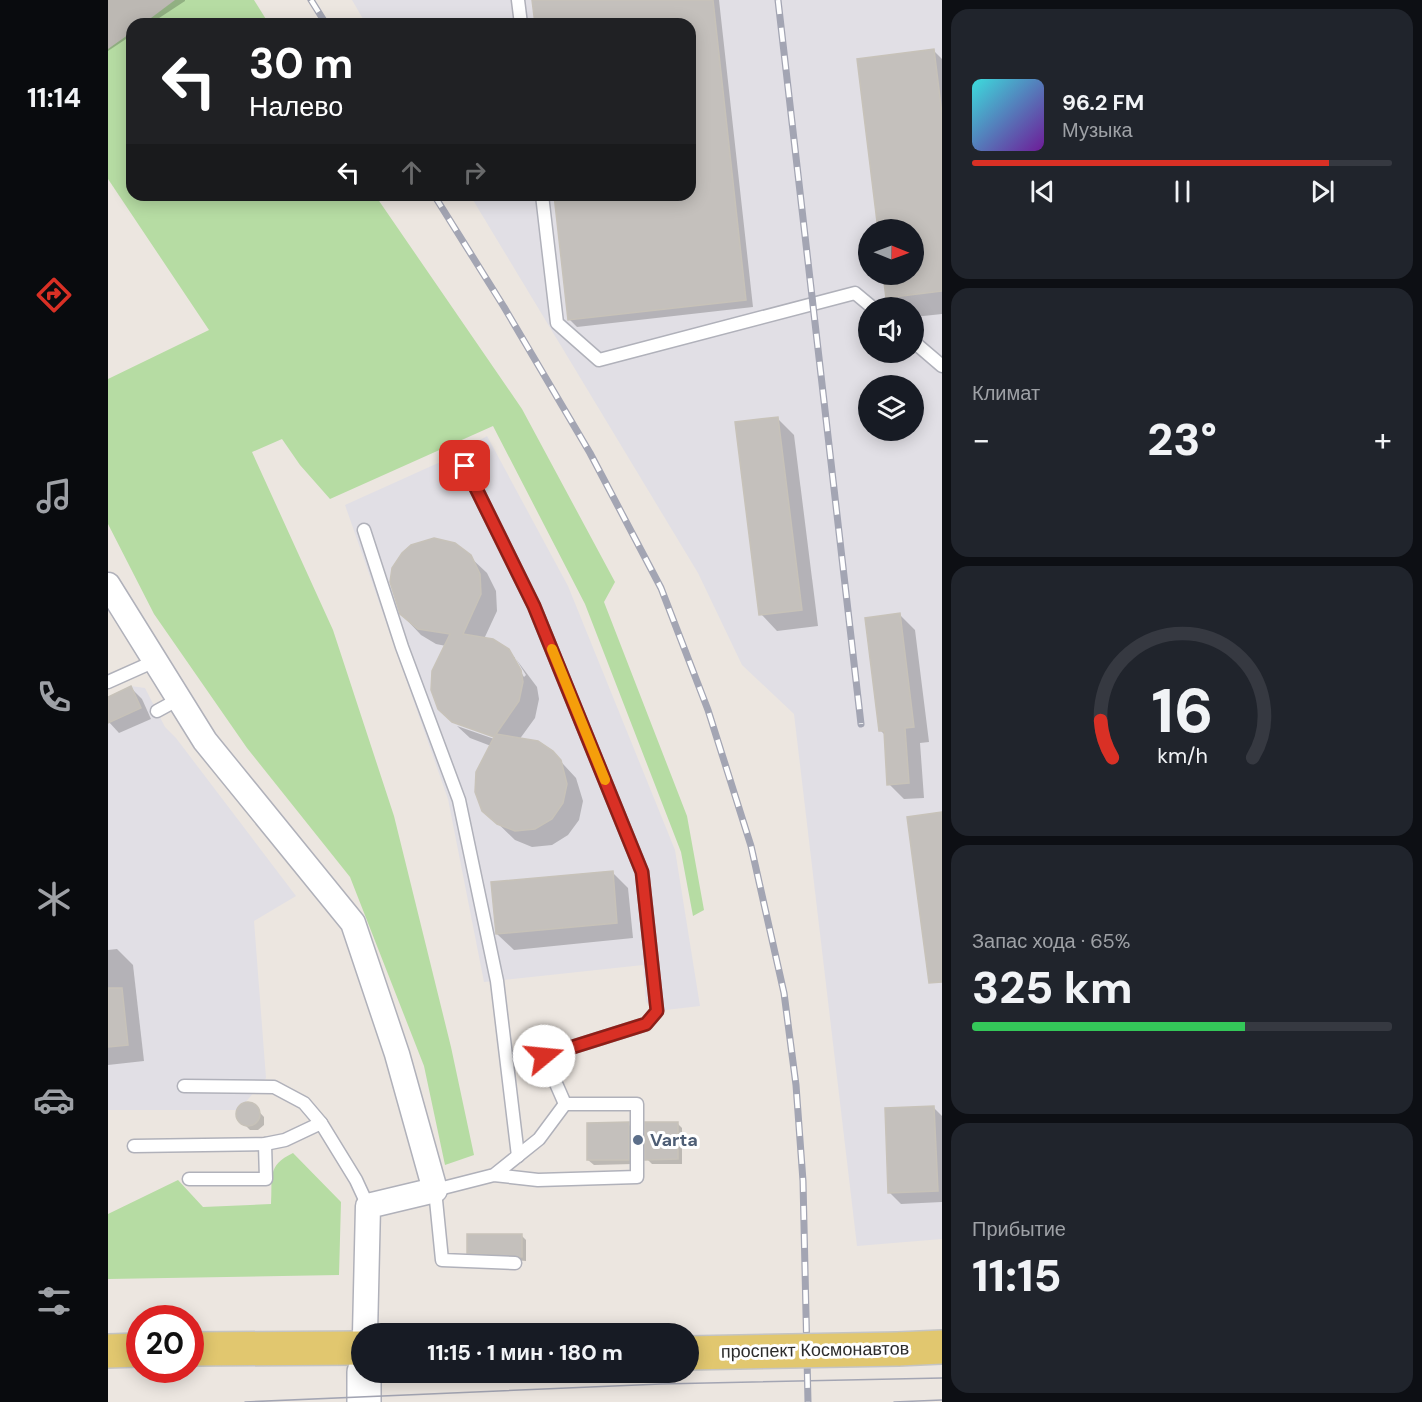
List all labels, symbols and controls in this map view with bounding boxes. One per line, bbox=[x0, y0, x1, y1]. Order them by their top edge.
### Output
text: 30 m bbox=[249, 36, 353, 91]
icon: left bbox=[150, 42, 228, 120]
text: 11:14 bbox=[27, 80, 81, 115]
text: 96.2 FM bbox=[1062, 88, 1144, 117]
text: Налево bbox=[249, 89, 343, 124]
text: Музыка bbox=[1062, 117, 1133, 143]
icon: left bbox=[332, 156, 365, 189]
icon: ahead bbox=[395, 156, 428, 189]
icon: right bbox=[458, 156, 491, 189]
icon: previous bbox=[1026, 175, 1059, 208]
icon: pause bbox=[1166, 175, 1199, 208]
icon: next bbox=[1306, 175, 1339, 208]
north arrow bbox=[858, 219, 924, 285]
map controls bbox=[858, 219, 924, 441]
icon: directions bbox=[33, 274, 75, 316]
button: sound bbox=[858, 297, 924, 363]
button: layers bbox=[858, 375, 924, 441]
text: Климат bbox=[972, 380, 1040, 406]
text: 23° bbox=[1147, 410, 1217, 469]
text: − bbox=[972, 418, 990, 461]
text: + bbox=[1374, 418, 1392, 461]
pin bbox=[439, 440, 490, 491]
icon: arrive bbox=[448, 449, 481, 482]
icon: music bbox=[33, 475, 75, 517]
text: 16 bbox=[1151, 670, 1213, 751]
icon: phone bbox=[33, 676, 75, 718]
text: km/h bbox=[1157, 742, 1207, 770]
icon: climate bbox=[33, 878, 75, 920]
text: Запас хода · 65% bbox=[972, 928, 1130, 954]
text: 325 km bbox=[972, 958, 1133, 1017]
position arrow bbox=[512, 1024, 576, 1088]
icon: car bbox=[33, 1079, 75, 1121]
place label: Varta bbox=[650, 1128, 698, 1152]
marker: Varta bbox=[631, 1133, 645, 1147]
text: Прибытие bbox=[972, 1216, 1066, 1242]
text: 11:15 bbox=[972, 1246, 1062, 1305]
icon: filters bbox=[33, 1280, 75, 1322]
speed limit sign: 20 bbox=[126, 1305, 204, 1383]
street label: проспект Космонавтов bbox=[721, 1336, 909, 1364]
text: 11:15 · 1 мин · 180 m bbox=[427, 1338, 623, 1367]

